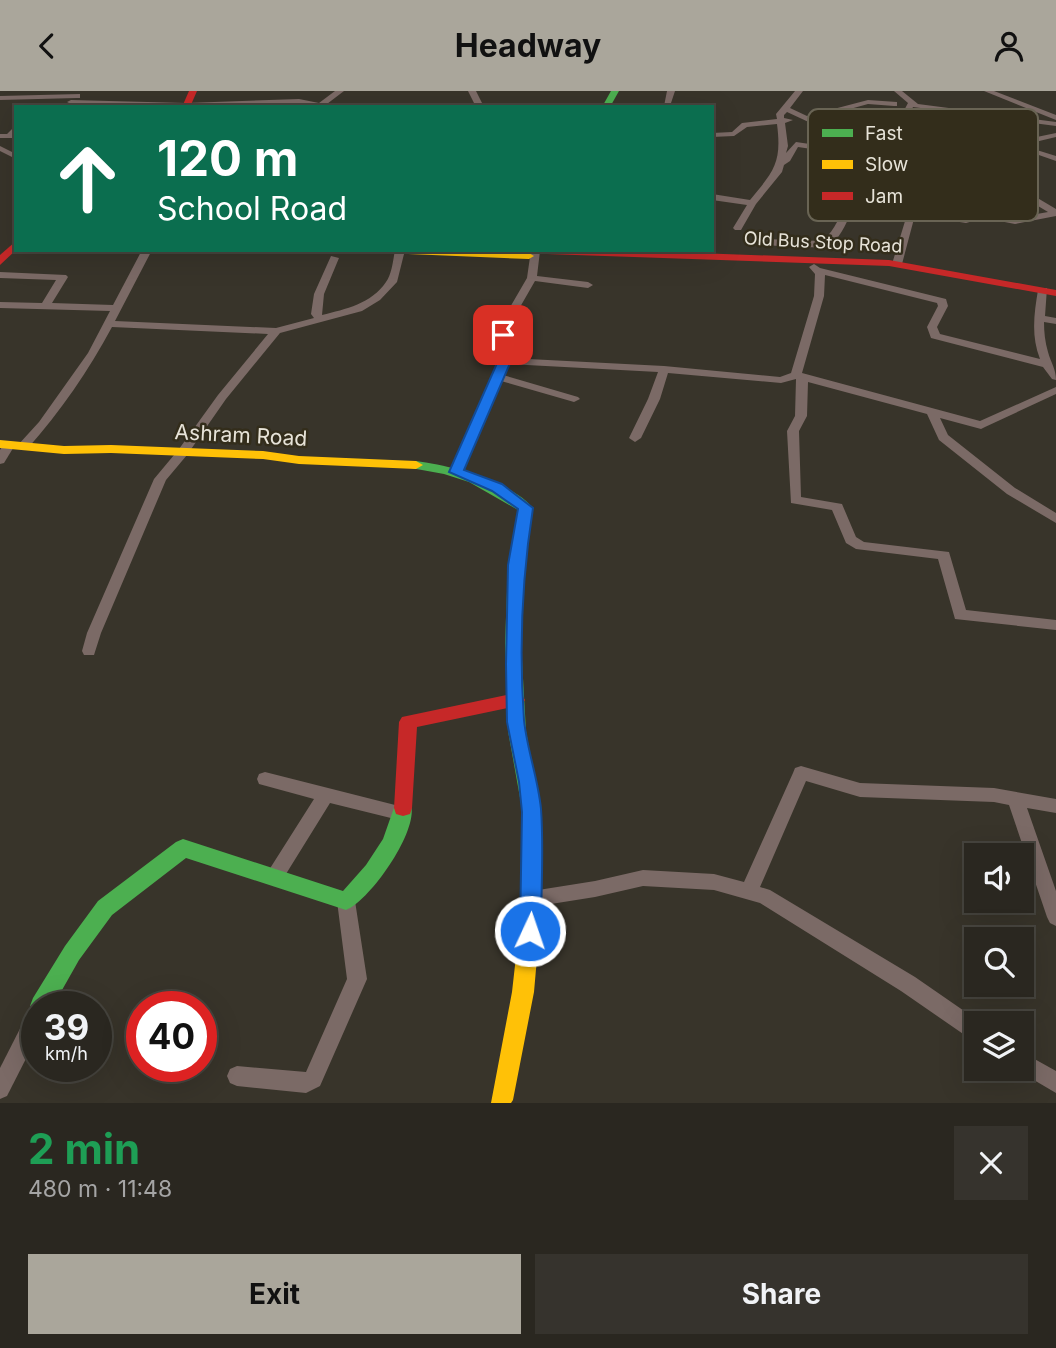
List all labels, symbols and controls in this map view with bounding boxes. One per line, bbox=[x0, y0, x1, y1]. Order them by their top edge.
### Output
text: Headway bbox=[455, 26, 601, 65]
icon: back bbox=[28, 27, 66, 65]
icon: person bbox=[990, 27, 1028, 65]
legend bbox=[808, 109, 1038, 221]
text: Fast bbox=[865, 122, 903, 145]
text: 120 m bbox=[157, 129, 298, 188]
icon: ahead bbox=[42, 133, 133, 224]
text: Slow bbox=[865, 153, 908, 176]
text: Jam bbox=[865, 185, 903, 208]
text: School Road bbox=[157, 189, 347, 228]
street label: Old Bus Stop Road bbox=[743, 227, 903, 257]
pin bbox=[473, 305, 533, 365]
icon: arrive bbox=[484, 316, 522, 354]
street label: Ashram Road bbox=[174, 419, 308, 451]
map controls bbox=[964, 843, 1034, 1081]
button: sound bbox=[964, 843, 1034, 913]
position arrow bbox=[493, 894, 567, 968]
button: search bbox=[964, 927, 1034, 997]
speed limit sign: 40 bbox=[126, 991, 217, 1082]
text: 39 bbox=[44, 1006, 89, 1048]
button: layers bbox=[964, 1011, 1034, 1081]
text: km/h bbox=[45, 1043, 88, 1064]
text: 2 min bbox=[28, 1123, 140, 1174]
button: close bbox=[954, 1126, 1028, 1200]
text: 480 m · 11:48 bbox=[28, 1175, 172, 1203]
button: Exit bbox=[28, 1254, 521, 1334]
button: Share bbox=[535, 1254, 1028, 1334]

